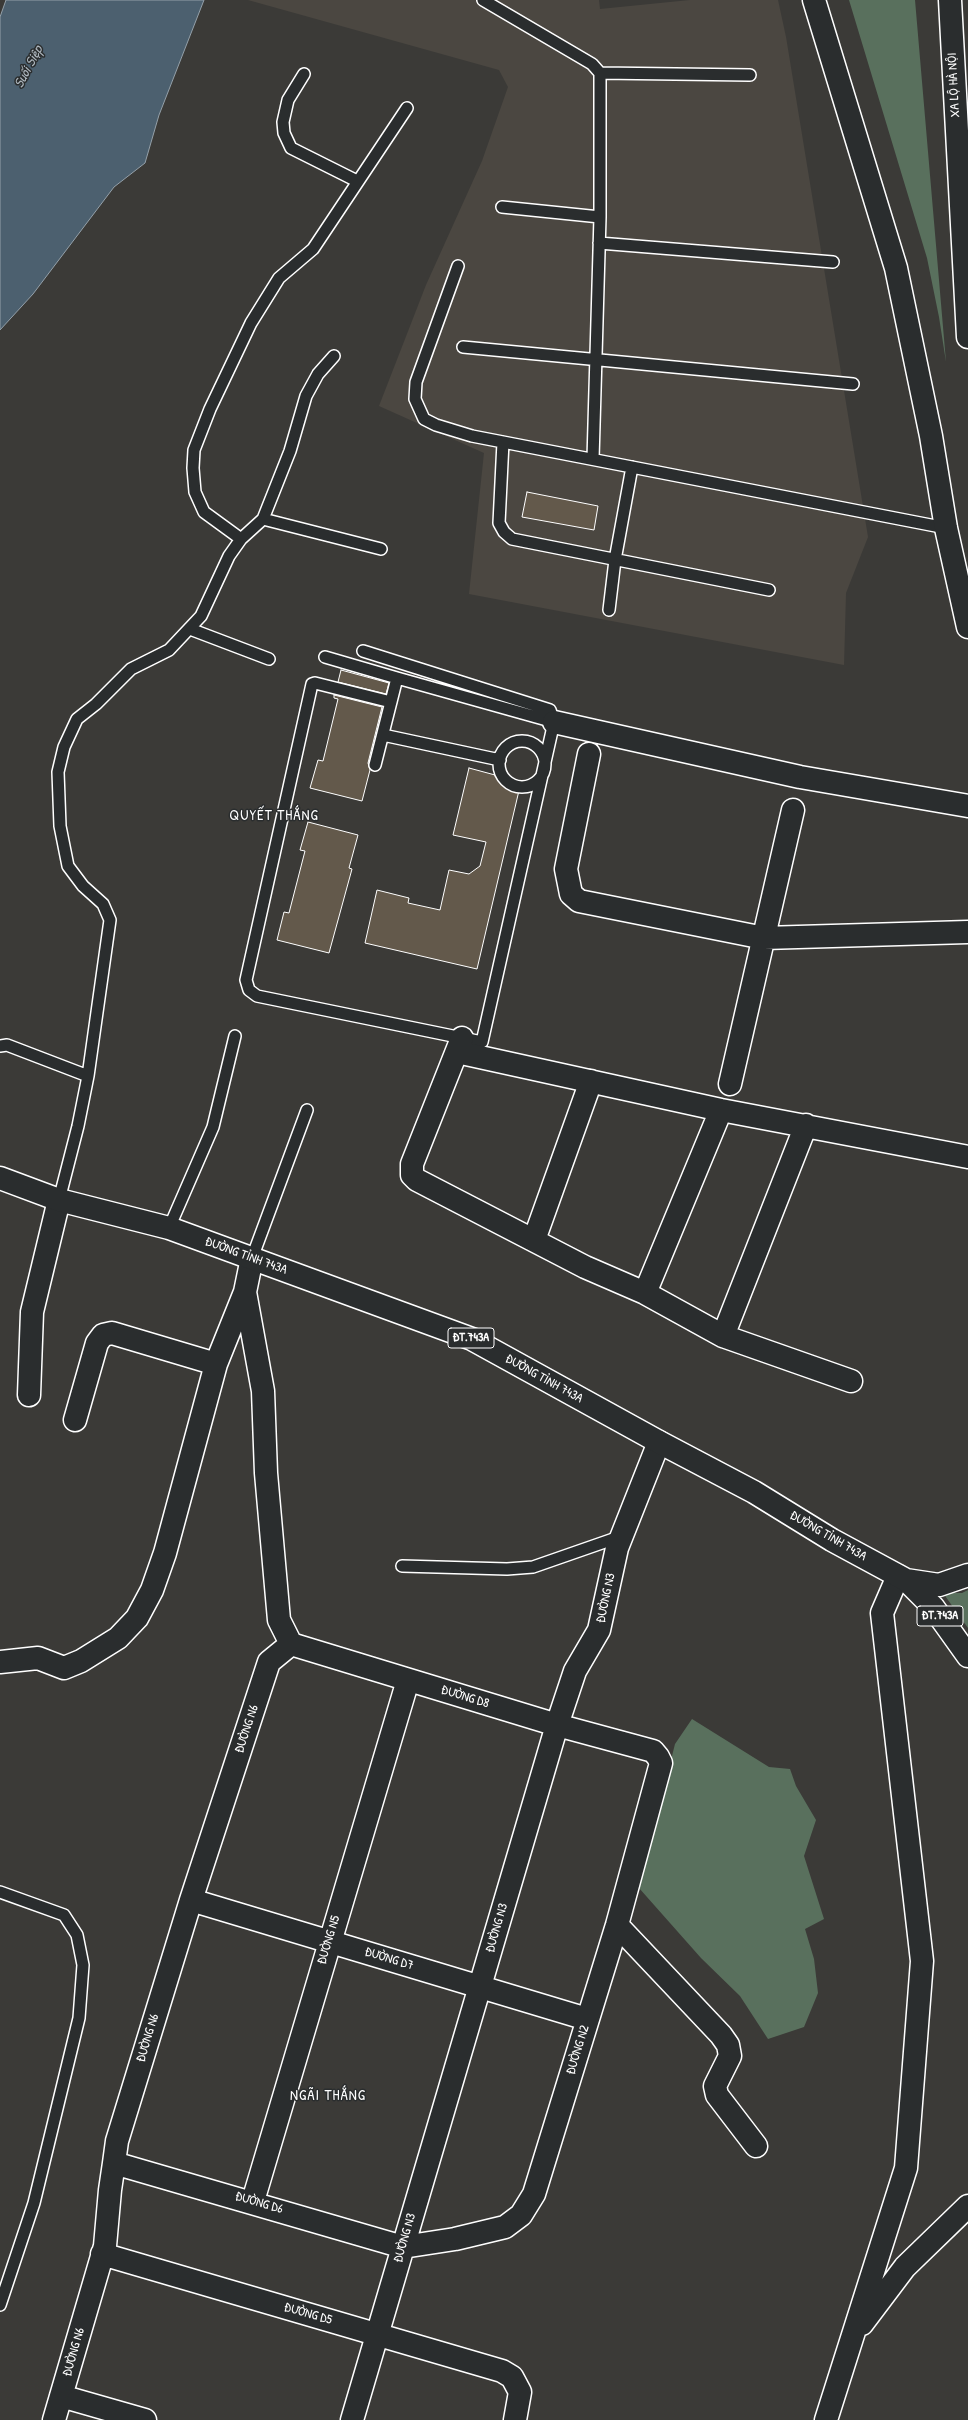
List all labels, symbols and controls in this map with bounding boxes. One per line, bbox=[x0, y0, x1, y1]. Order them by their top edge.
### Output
water label: Suối Siệp bbox=[11, 43, 47, 91]
street label: XA LỘ HÀ NỘI bbox=[945, 52, 963, 118]
district label: QUYẾT THẮNG bbox=[229, 807, 319, 825]
street label: ĐƯỜNG TỈNH 743A bbox=[203, 1234, 289, 1278]
road number: ĐT.743A bbox=[448, 1328, 494, 1348]
street label: ĐƯỜNG TỈNH 743A bbox=[502, 1351, 586, 1407]
street label: ĐƯỜNG TỈNH 743A bbox=[787, 1508, 869, 1564]
street label: ĐƯỜNG N3 bbox=[593, 1572, 619, 1624]
road number: ĐT.743A bbox=[917, 1606, 963, 1626]
street label: ĐƯỜNG D8 bbox=[439, 1682, 491, 1712]
street label: ĐƯỜNG N6 bbox=[232, 1703, 262, 1755]
street label: ĐƯỜNG N3 bbox=[483, 1902, 511, 1954]
street label: ĐƯỜNG N5 bbox=[314, 1914, 344, 1966]
street label: ĐƯỜNG D7 bbox=[363, 1944, 415, 1974]
street label: ĐƯỜNG N6 bbox=[133, 2012, 163, 2064]
street label: ĐƯỜNG N2 bbox=[563, 2023, 593, 2077]
district label: NGÃI THẮNG bbox=[290, 2087, 366, 2105]
street label: ĐƯỜNG D6 bbox=[233, 2189, 285, 2217]
street label: ĐƯỜNG N3 bbox=[391, 2212, 419, 2264]
street label: ĐƯỜNG D5 bbox=[282, 2300, 334, 2328]
street label: ĐƯỜNG N6 bbox=[60, 2326, 88, 2378]

